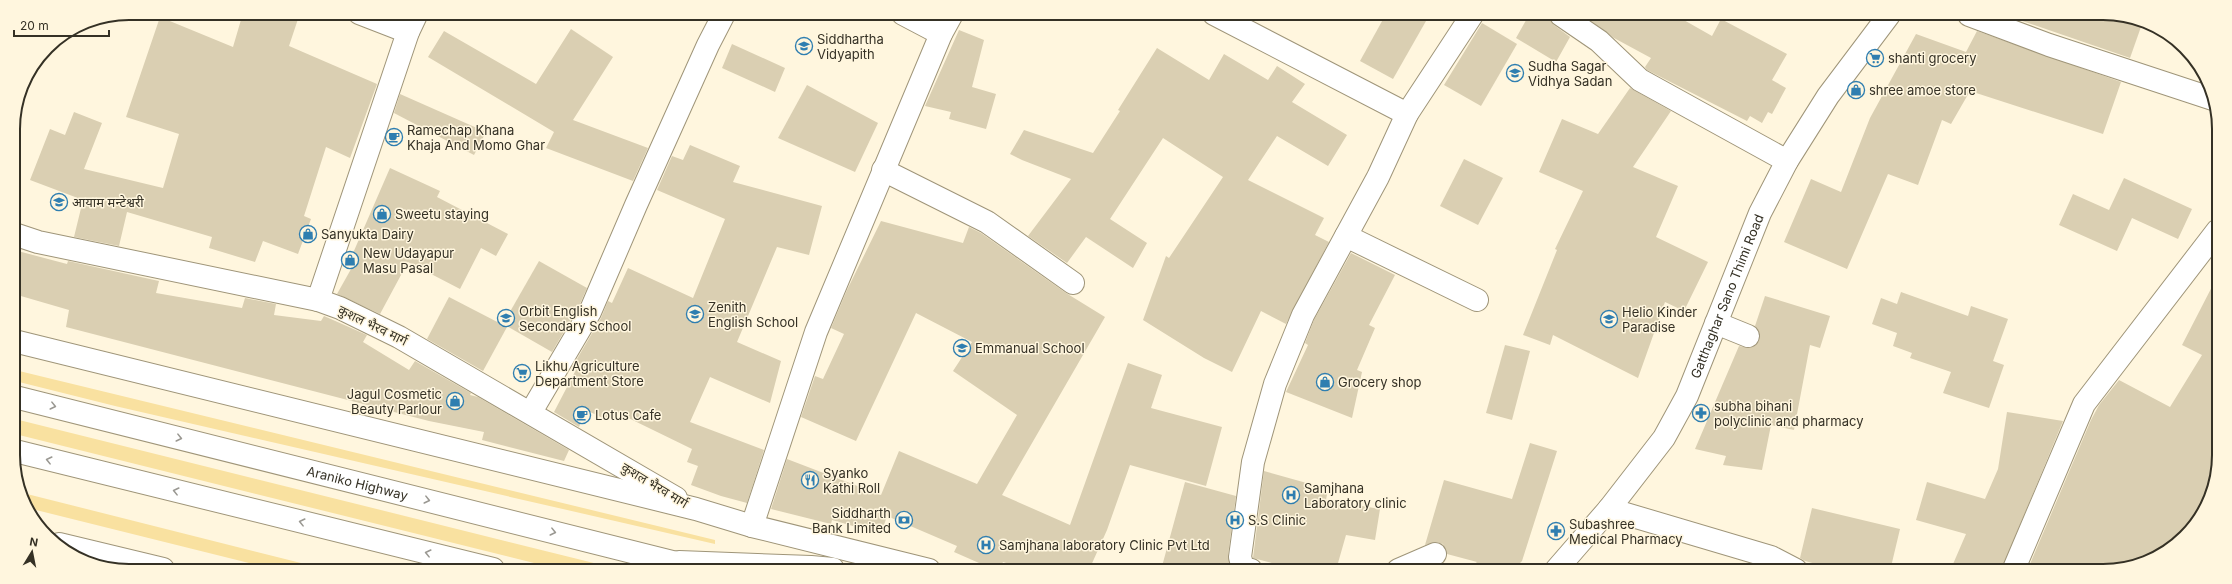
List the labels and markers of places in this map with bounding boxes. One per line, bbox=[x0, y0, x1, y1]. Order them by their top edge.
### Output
place label: Siddhartha Vidyapith bbox=[817, 31, 884, 62]
school or university icon: Siddhartha Vidyapith bbox=[794, 36, 814, 56]
supermarket icon: shanti grocery bbox=[1865, 48, 1885, 68]
place label: shanti grocery bbox=[1888, 50, 1976, 66]
place label: Sudha Sagar Vidhya Sadan bbox=[1528, 58, 1612, 89]
school or university icon: Sudha Sagar Vidhya Sadan bbox=[1505, 63, 1525, 83]
shop icon: shree amoe store bbox=[1846, 80, 1866, 100]
place label: shree amoe store bbox=[1869, 82, 1976, 98]
place label: Ramechap Khana Khaja And Momo Ghar bbox=[407, 122, 545, 153]
cafe icon: Ramechap Khana Khaja And Momo Ghar bbox=[384, 127, 404, 147]
school or university icon: आयाम मन्टेश्वरी bbox=[49, 192, 69, 212]
place label: आयाम मन्टेश्वरी bbox=[72, 194, 144, 210]
shop icon: Sweetu staying bbox=[372, 204, 392, 224]
place label: Sweetu staying bbox=[395, 206, 489, 222]
shop icon: Sanyukta Dairy bbox=[298, 224, 318, 244]
place label: Sanyukta Dairy bbox=[321, 226, 414, 242]
place label: New Udayapur Masu Pasal bbox=[363, 245, 454, 276]
shop icon: New Udayapur Masu Pasal bbox=[340, 250, 360, 270]
place label: Zenith English School bbox=[708, 299, 798, 330]
place label: Orbit English Secondary School bbox=[519, 303, 631, 334]
school or university icon: Zenith English School bbox=[685, 304, 705, 324]
place label: Helio Kinder Paradise bbox=[1622, 304, 1697, 335]
school or university icon: Orbit English Secondary School bbox=[496, 308, 516, 328]
school or university icon: Helio Kinder Paradise bbox=[1599, 309, 1619, 329]
school or university icon: Emmanual School bbox=[952, 338, 972, 358]
place label: Emmanual School bbox=[975, 340, 1085, 356]
place label: Likhu Agriculture Department Store bbox=[535, 358, 644, 389]
supermarket icon: Likhu Agriculture Department Store bbox=[512, 363, 532, 383]
shop icon: Grocery shop bbox=[1315, 372, 1335, 392]
place label: Grocery shop bbox=[1338, 374, 1422, 390]
place label: Jagul Cosmetic Beauty Parlour bbox=[347, 386, 442, 417]
shop icon: Jagul Cosmetic Beauty Parlour bbox=[445, 391, 465, 411]
place label: subha bihani polyclinic and pharmacy bbox=[1714, 398, 1863, 429]
pharmacy icon: subha bihani polyclinic and pharmacy bbox=[1691, 403, 1711, 423]
cafe icon: Lotus Cafe bbox=[572, 405, 592, 425]
place label: Lotus Cafe bbox=[595, 407, 661, 423]
place label: Syanko Kathi Roll bbox=[823, 465, 880, 496]
restaurant icon: Syanko Kathi Roll bbox=[800, 470, 820, 490]
place label: Samjhana Laboratory clinic bbox=[1304, 480, 1407, 511]
hospital icon: Samjhana Laboratory clinic bbox=[1281, 485, 1301, 505]
place label: Siddharth Bank Limited bbox=[812, 505, 891, 536]
bank icon: Siddharth Bank Limited bbox=[894, 510, 914, 530]
hospital icon: S.S Clinic bbox=[1225, 510, 1245, 530]
place label: S.S Clinic bbox=[1248, 512, 1306, 528]
place label: Subashree Medical Pharmacy bbox=[1569, 516, 1683, 547]
pharmacy icon: Subashree Medical Pharmacy bbox=[1546, 521, 1566, 541]
hospital icon: Samjhana laboratory Clinic Pvt Ltd bbox=[976, 535, 996, 555]
place label: Samjhana laboratory Clinic Pvt Ltd bbox=[999, 537, 1210, 553]

